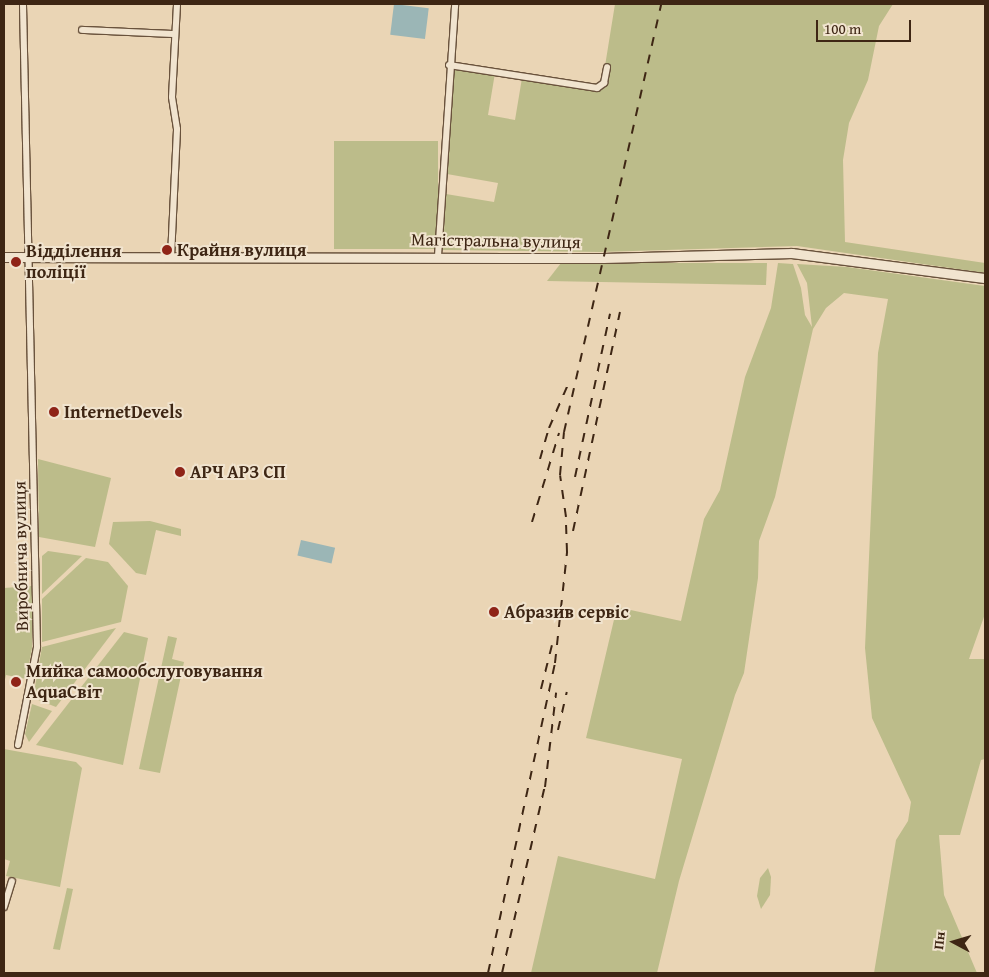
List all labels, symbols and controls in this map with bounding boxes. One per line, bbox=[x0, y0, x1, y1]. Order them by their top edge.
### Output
scale bar bbox=[819, 10, 914, 42]
text: 100 m bbox=[824, 18, 861, 39]
street label: Магістральна вулиця bbox=[411, 229, 581, 253]
place label: Крайня вулиця bbox=[177, 239, 306, 261]
place label: Відділення поліції bbox=[26, 241, 121, 284]
marker: Крайня вулиця bbox=[161, 244, 173, 256]
marker: Відділення поліції bbox=[10, 256, 22, 268]
place label: InternetDevels bbox=[64, 401, 182, 423]
marker: InternetDevels bbox=[48, 406, 60, 418]
place label: АРЧ АРЗ СП bbox=[190, 461, 286, 483]
marker: АРЧ АРЗ СП bbox=[174, 466, 186, 478]
street label: Виробнича вулиця bbox=[9, 481, 33, 631]
place label: Абразив сервіс bbox=[504, 601, 629, 623]
marker: Абразив сервіс bbox=[488, 606, 500, 618]
place label: Мийка самообслуговування AquaСвіт bbox=[26, 661, 263, 704]
marker: Мийка самообслуговування AquaСвіт bbox=[10, 676, 22, 688]
north arrow bbox=[929, 917, 979, 967]
text: Пн bbox=[928, 930, 950, 950]

